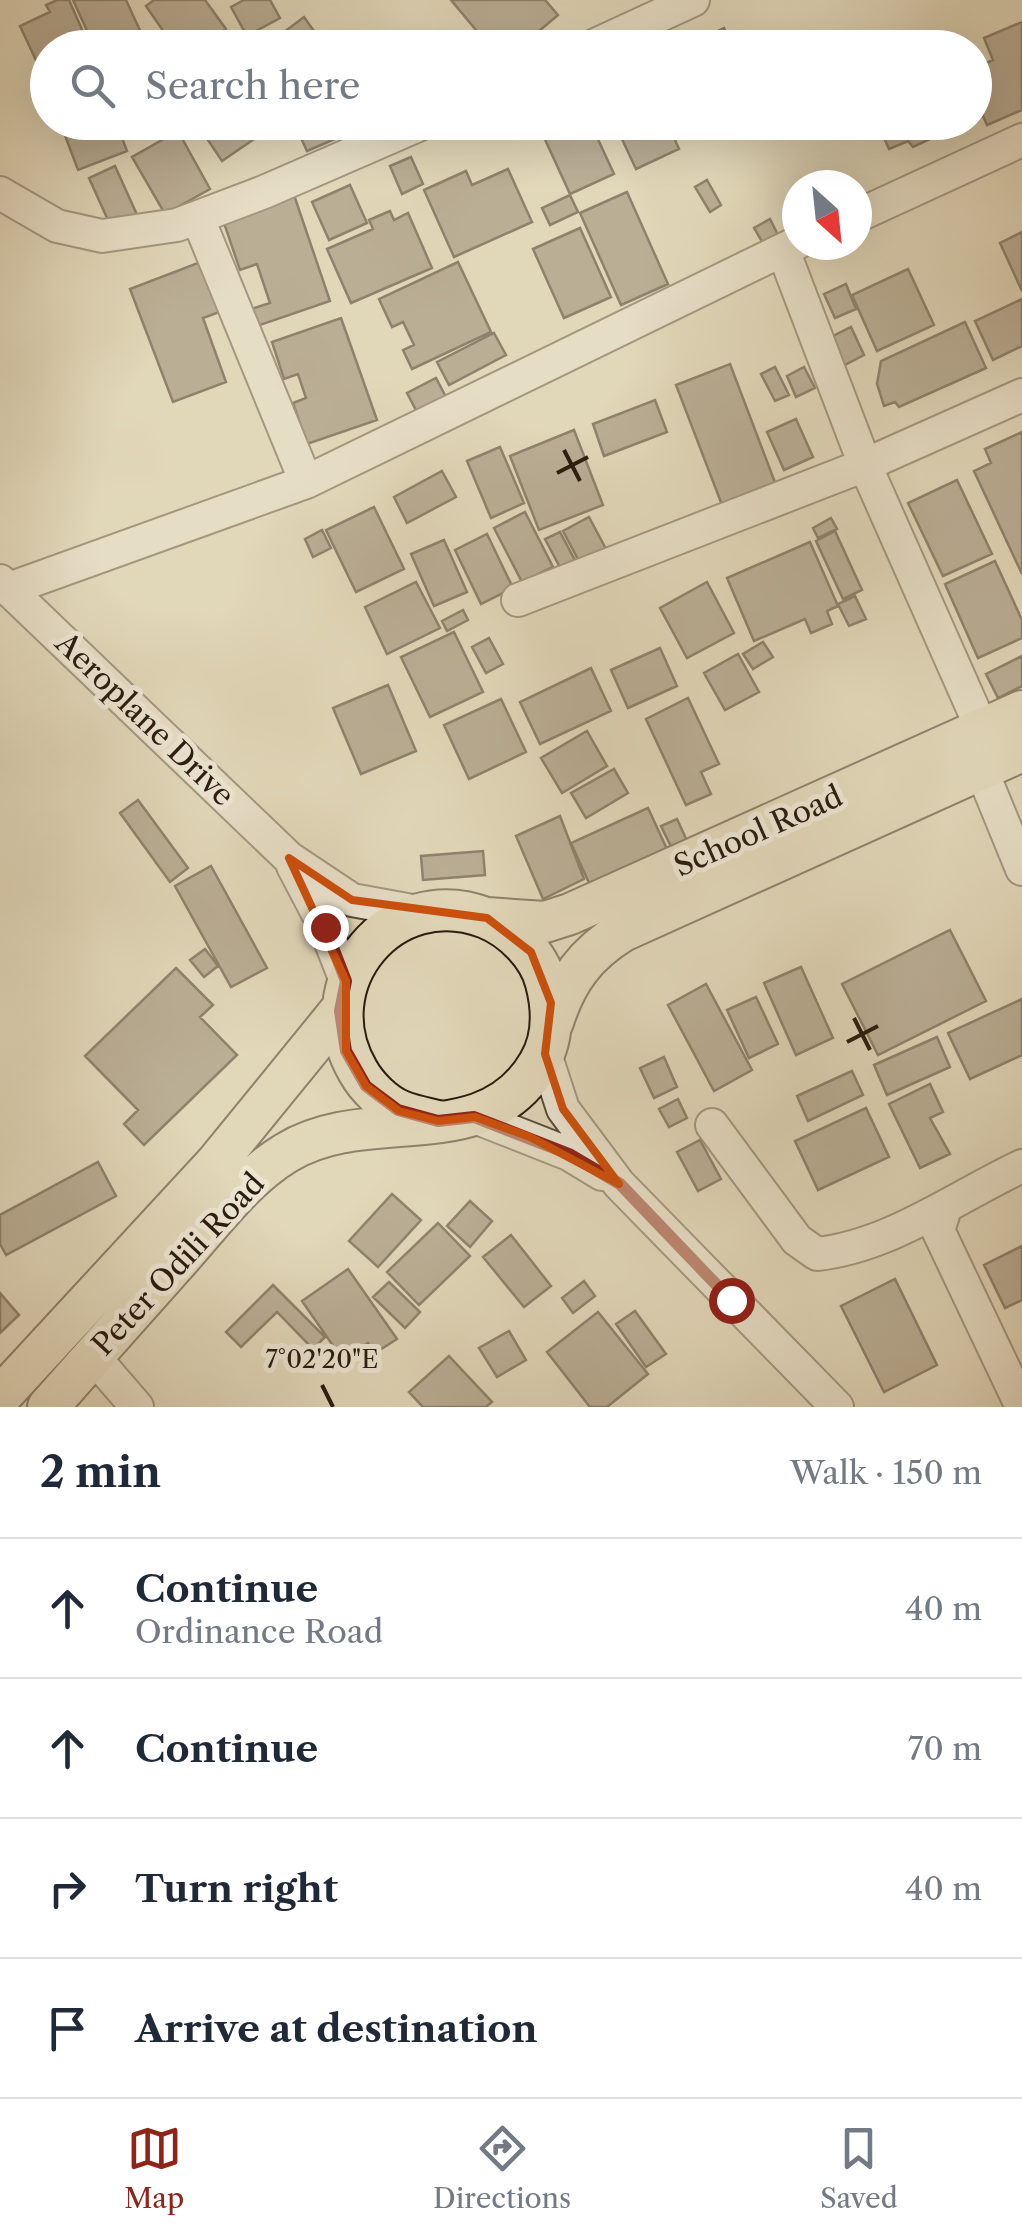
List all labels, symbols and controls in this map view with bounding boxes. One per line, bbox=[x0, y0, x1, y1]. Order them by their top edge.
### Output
search box bbox=[30, 30, 992, 140]
icon: search bbox=[65, 58, 120, 113]
text: Search here bbox=[145, 62, 360, 109]
north arrow bbox=[782, 170, 872, 260]
street label: Aeroplane Drive bbox=[47, 624, 242, 814]
street label: School Road bbox=[668, 777, 848, 885]
route end bbox=[303, 905, 349, 951]
street label: Peter Odili Road bbox=[84, 1165, 272, 1363]
route start bbox=[709, 1278, 755, 1324]
text: 7°02'20"E bbox=[266, 1344, 378, 1375]
text: 2 min bbox=[40, 1446, 161, 1498]
text: Walk · 150 m bbox=[790, 1453, 982, 1492]
text: Continue bbox=[135, 1565, 318, 1612]
icon: ahead bbox=[40, 1581, 95, 1636]
text: 40 m bbox=[905, 1589, 982, 1628]
text: Ordinance Road bbox=[135, 1612, 383, 1651]
icon: ahead bbox=[40, 1721, 95, 1776]
text: Continue bbox=[135, 1725, 318, 1772]
text: 70 m bbox=[908, 1729, 982, 1768]
icon: right bbox=[40, 1861, 95, 1916]
text: Turn right bbox=[135, 1865, 338, 1912]
text: 40 m bbox=[905, 1869, 982, 1908]
icon: arrive bbox=[40, 2001, 95, 2056]
text: Arrive at destination bbox=[135, 2005, 538, 2052]
tab: Map bbox=[124, 2121, 184, 2215]
tab: Directions bbox=[433, 2121, 571, 2215]
tab: Saved bbox=[820, 2121, 898, 2215]

